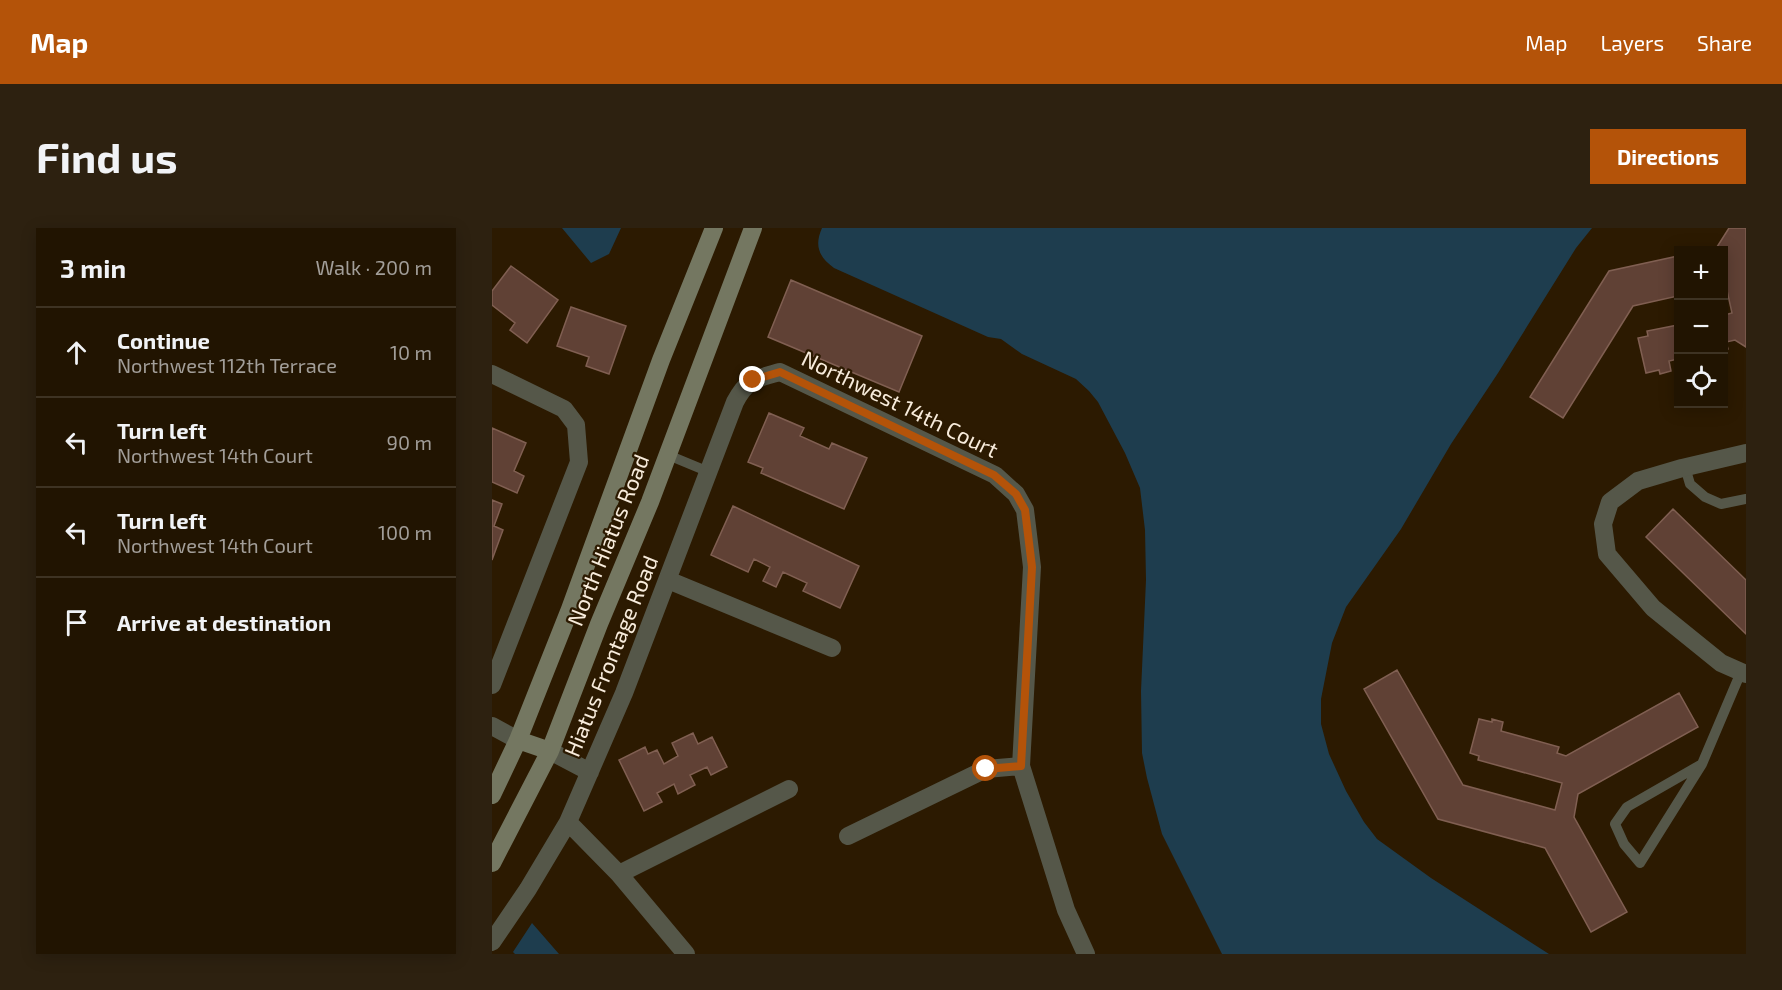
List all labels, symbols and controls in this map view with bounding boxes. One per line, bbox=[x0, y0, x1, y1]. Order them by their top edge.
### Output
text: Map bbox=[30, 25, 88, 59]
text: Map bbox=[1525, 30, 1567, 55]
text: Layers bbox=[1600, 30, 1664, 55]
text: Share bbox=[1697, 30, 1752, 55]
button: Directions bbox=[1590, 129, 1746, 184]
text: Find us bbox=[36, 131, 178, 181]
map controls bbox=[1674, 246, 1728, 408]
button: + bbox=[1674, 246, 1728, 300]
text: 3 min bbox=[60, 252, 126, 283]
text: Walk · 200 m bbox=[315, 255, 432, 279]
button: − bbox=[1674, 300, 1728, 354]
text: Continue bbox=[117, 327, 210, 353]
icon: ahead bbox=[60, 336, 93, 369]
text: 10 m bbox=[390, 340, 432, 364]
street label: Northwest 14th Court bbox=[798, 344, 1003, 462]
text: Northwest 112th Terrace bbox=[117, 353, 337, 377]
button: locate bbox=[1674, 354, 1728, 408]
route end bbox=[739, 366, 765, 392]
text: Turn left bbox=[117, 417, 206, 443]
icon: left bbox=[60, 426, 93, 459]
text: 90 m bbox=[387, 430, 432, 454]
text: Northwest 14th Court bbox=[117, 443, 313, 467]
street label: North Hiatus Road bbox=[561, 450, 653, 629]
text: Turn left bbox=[117, 507, 206, 533]
icon: left bbox=[60, 516, 93, 549]
text: 100 m bbox=[378, 520, 432, 544]
text: Northwest 14th Court bbox=[117, 533, 313, 557]
street label: Hiatus Frontage Road bbox=[558, 551, 662, 760]
icon: arrive bbox=[60, 606, 93, 639]
text: Arrive at destination bbox=[117, 609, 331, 635]
route start bbox=[972, 755, 998, 781]

